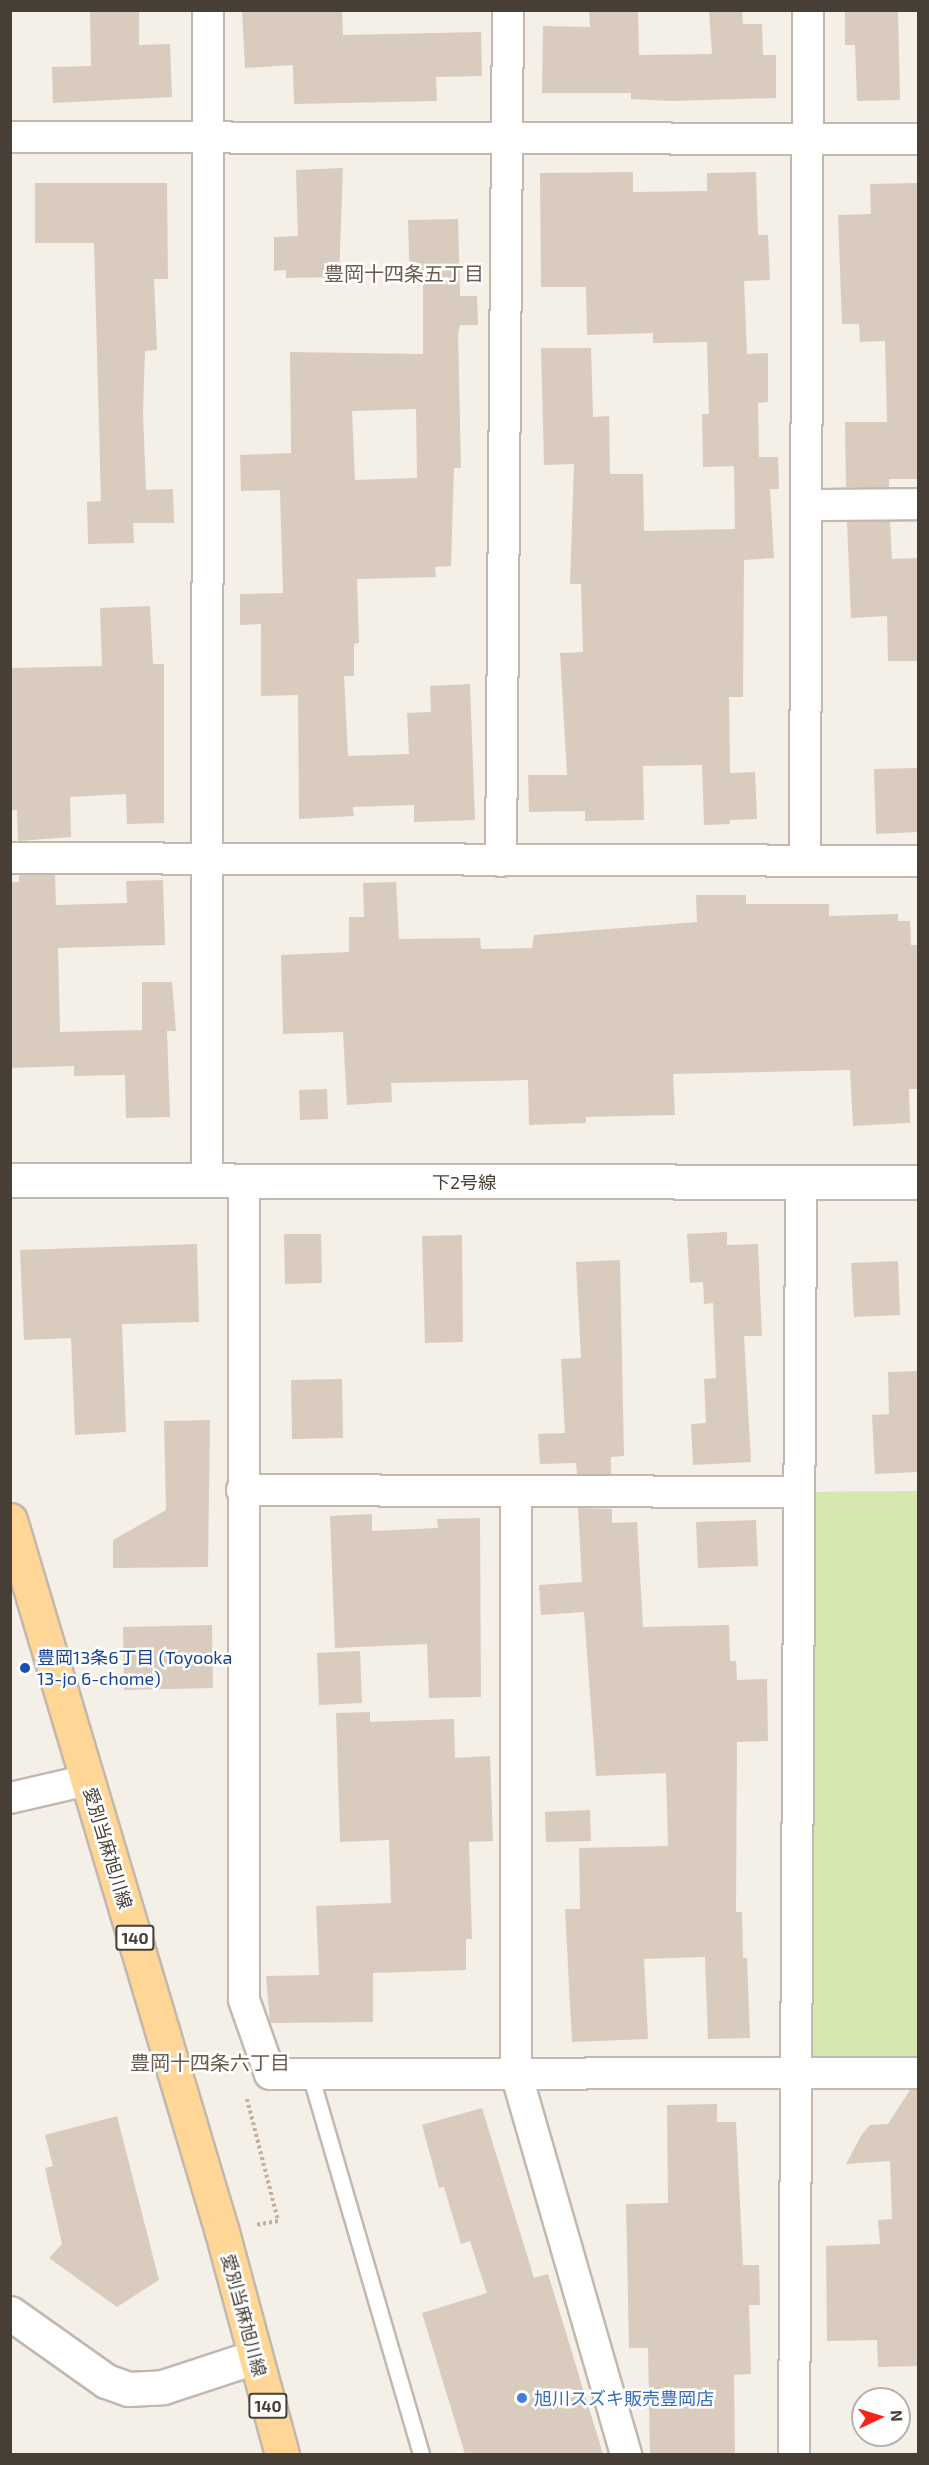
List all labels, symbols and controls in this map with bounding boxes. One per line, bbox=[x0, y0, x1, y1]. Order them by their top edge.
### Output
district label: 豊岡十四条五丁目 bbox=[324, 261, 484, 285]
street label: 下2号線 bbox=[432, 1171, 496, 1193]
place label: 豊岡13条6丁目 (Toyooka 13-jo 6-chome) bbox=[37, 1647, 232, 1690]
marker: 豊岡13条6丁目 (Toyooka 13-jo 6-chome) bbox=[18, 1661, 32, 1675]
street label: 愛別当麻旭川線 bbox=[79, 1785, 137, 1911]
road number: 140 bbox=[114, 1925, 156, 1951]
district label: 豊岡十四条六丁目 bbox=[130, 2050, 290, 2074]
street label: 愛別当麻旭川線 bbox=[217, 2251, 271, 2379]
place label: 旭川スズキ販売豊岡店 bbox=[534, 2387, 714, 2409]
north arrow bbox=[851, 2387, 911, 2447]
marker: 旭川スズキ販売豊岡店 bbox=[515, 2391, 529, 2405]
road number: 140 bbox=[247, 2393, 289, 2419]
text: N bbox=[888, 2409, 907, 2422]

